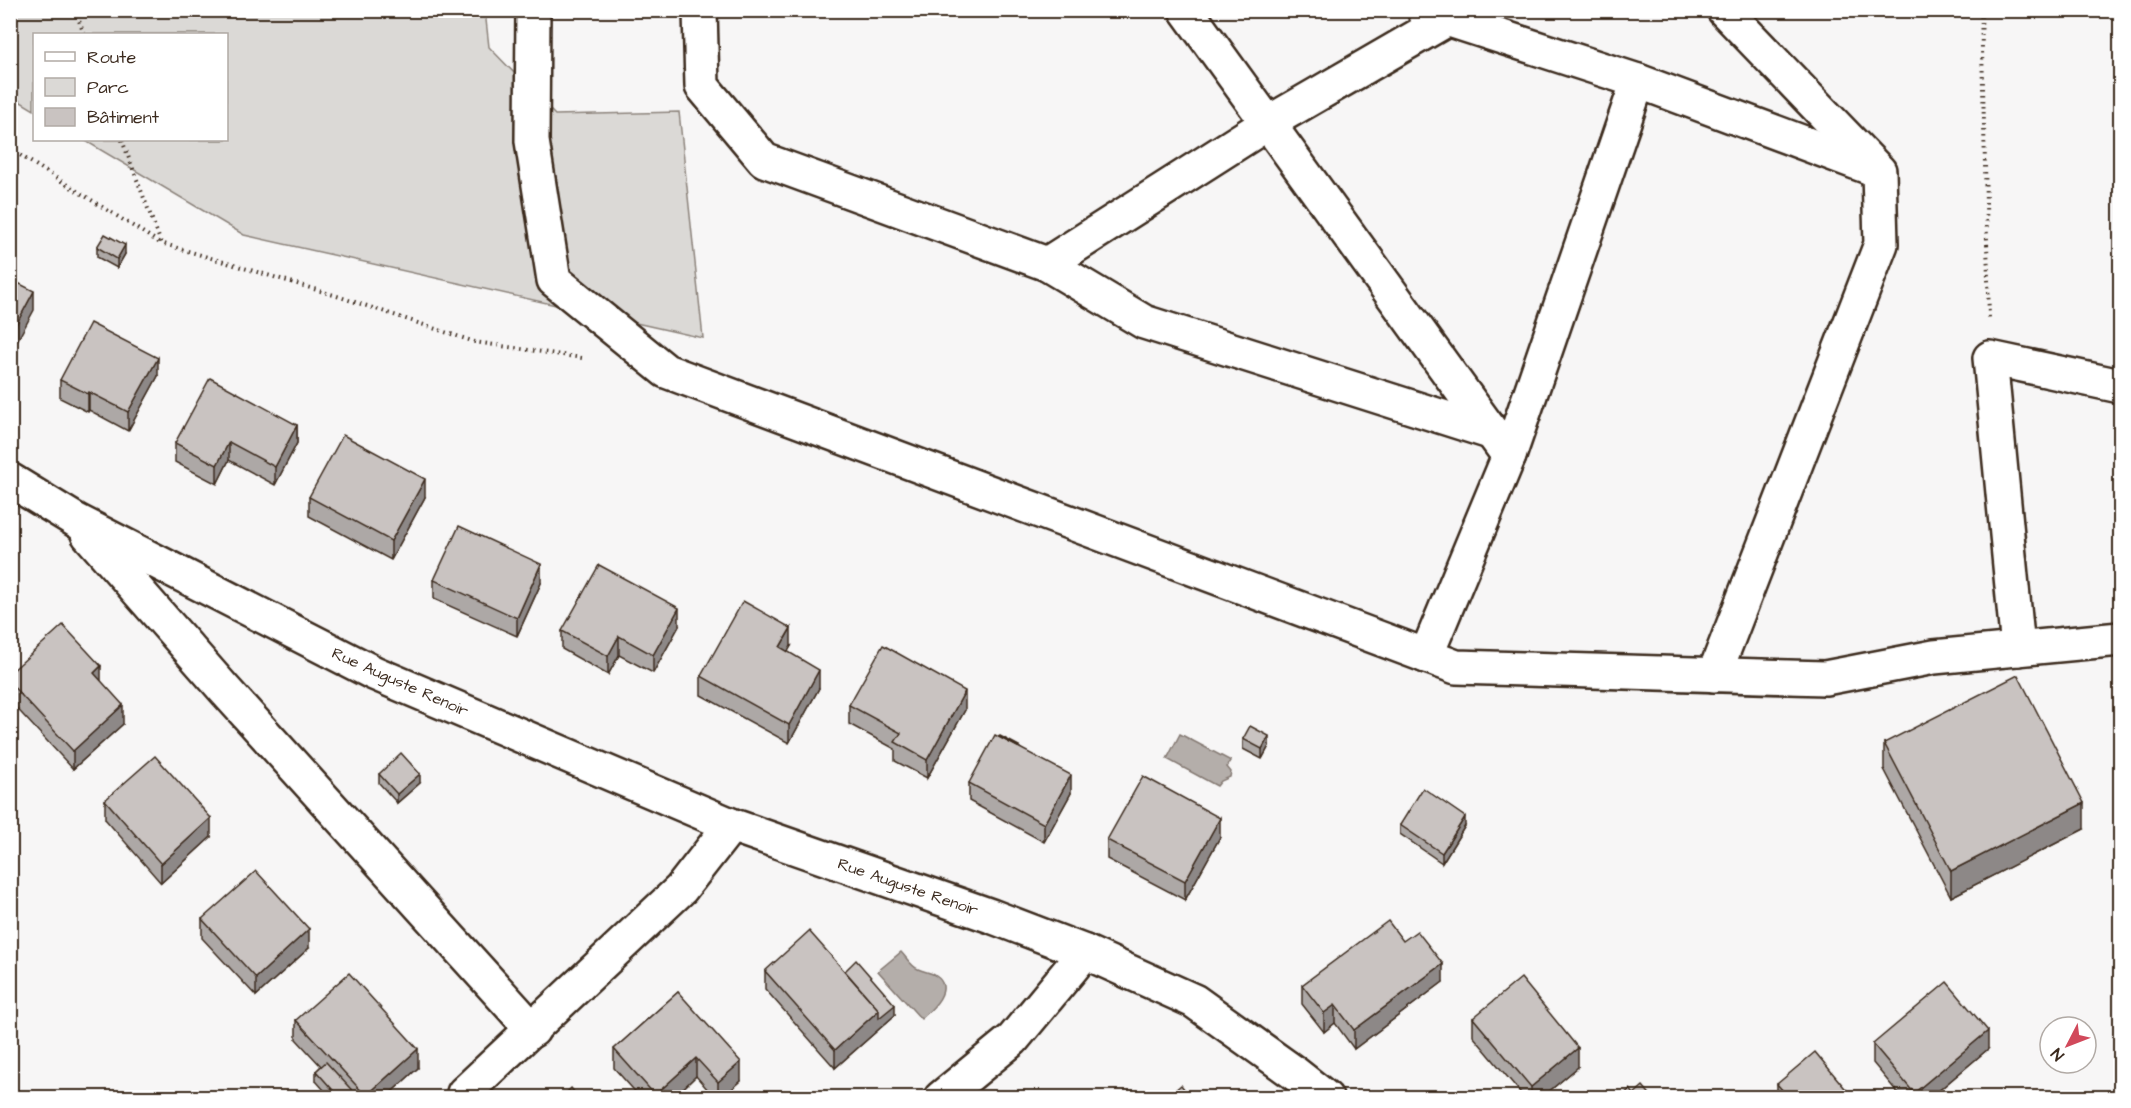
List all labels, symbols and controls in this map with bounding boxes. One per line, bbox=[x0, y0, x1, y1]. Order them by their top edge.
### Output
legend bbox=[33, 33, 228, 141]
text: Route bbox=[87, 45, 136, 70]
text: Parc bbox=[87, 75, 129, 100]
text: Bâtiment bbox=[87, 105, 160, 130]
street label: Rue Auguste Renoir bbox=[328, 642, 472, 723]
street label: Rue Auguste Renoir bbox=[834, 853, 981, 922]
north arrow bbox=[2038, 1015, 2098, 1075]
text: N bbox=[2046, 1043, 2069, 1065]

